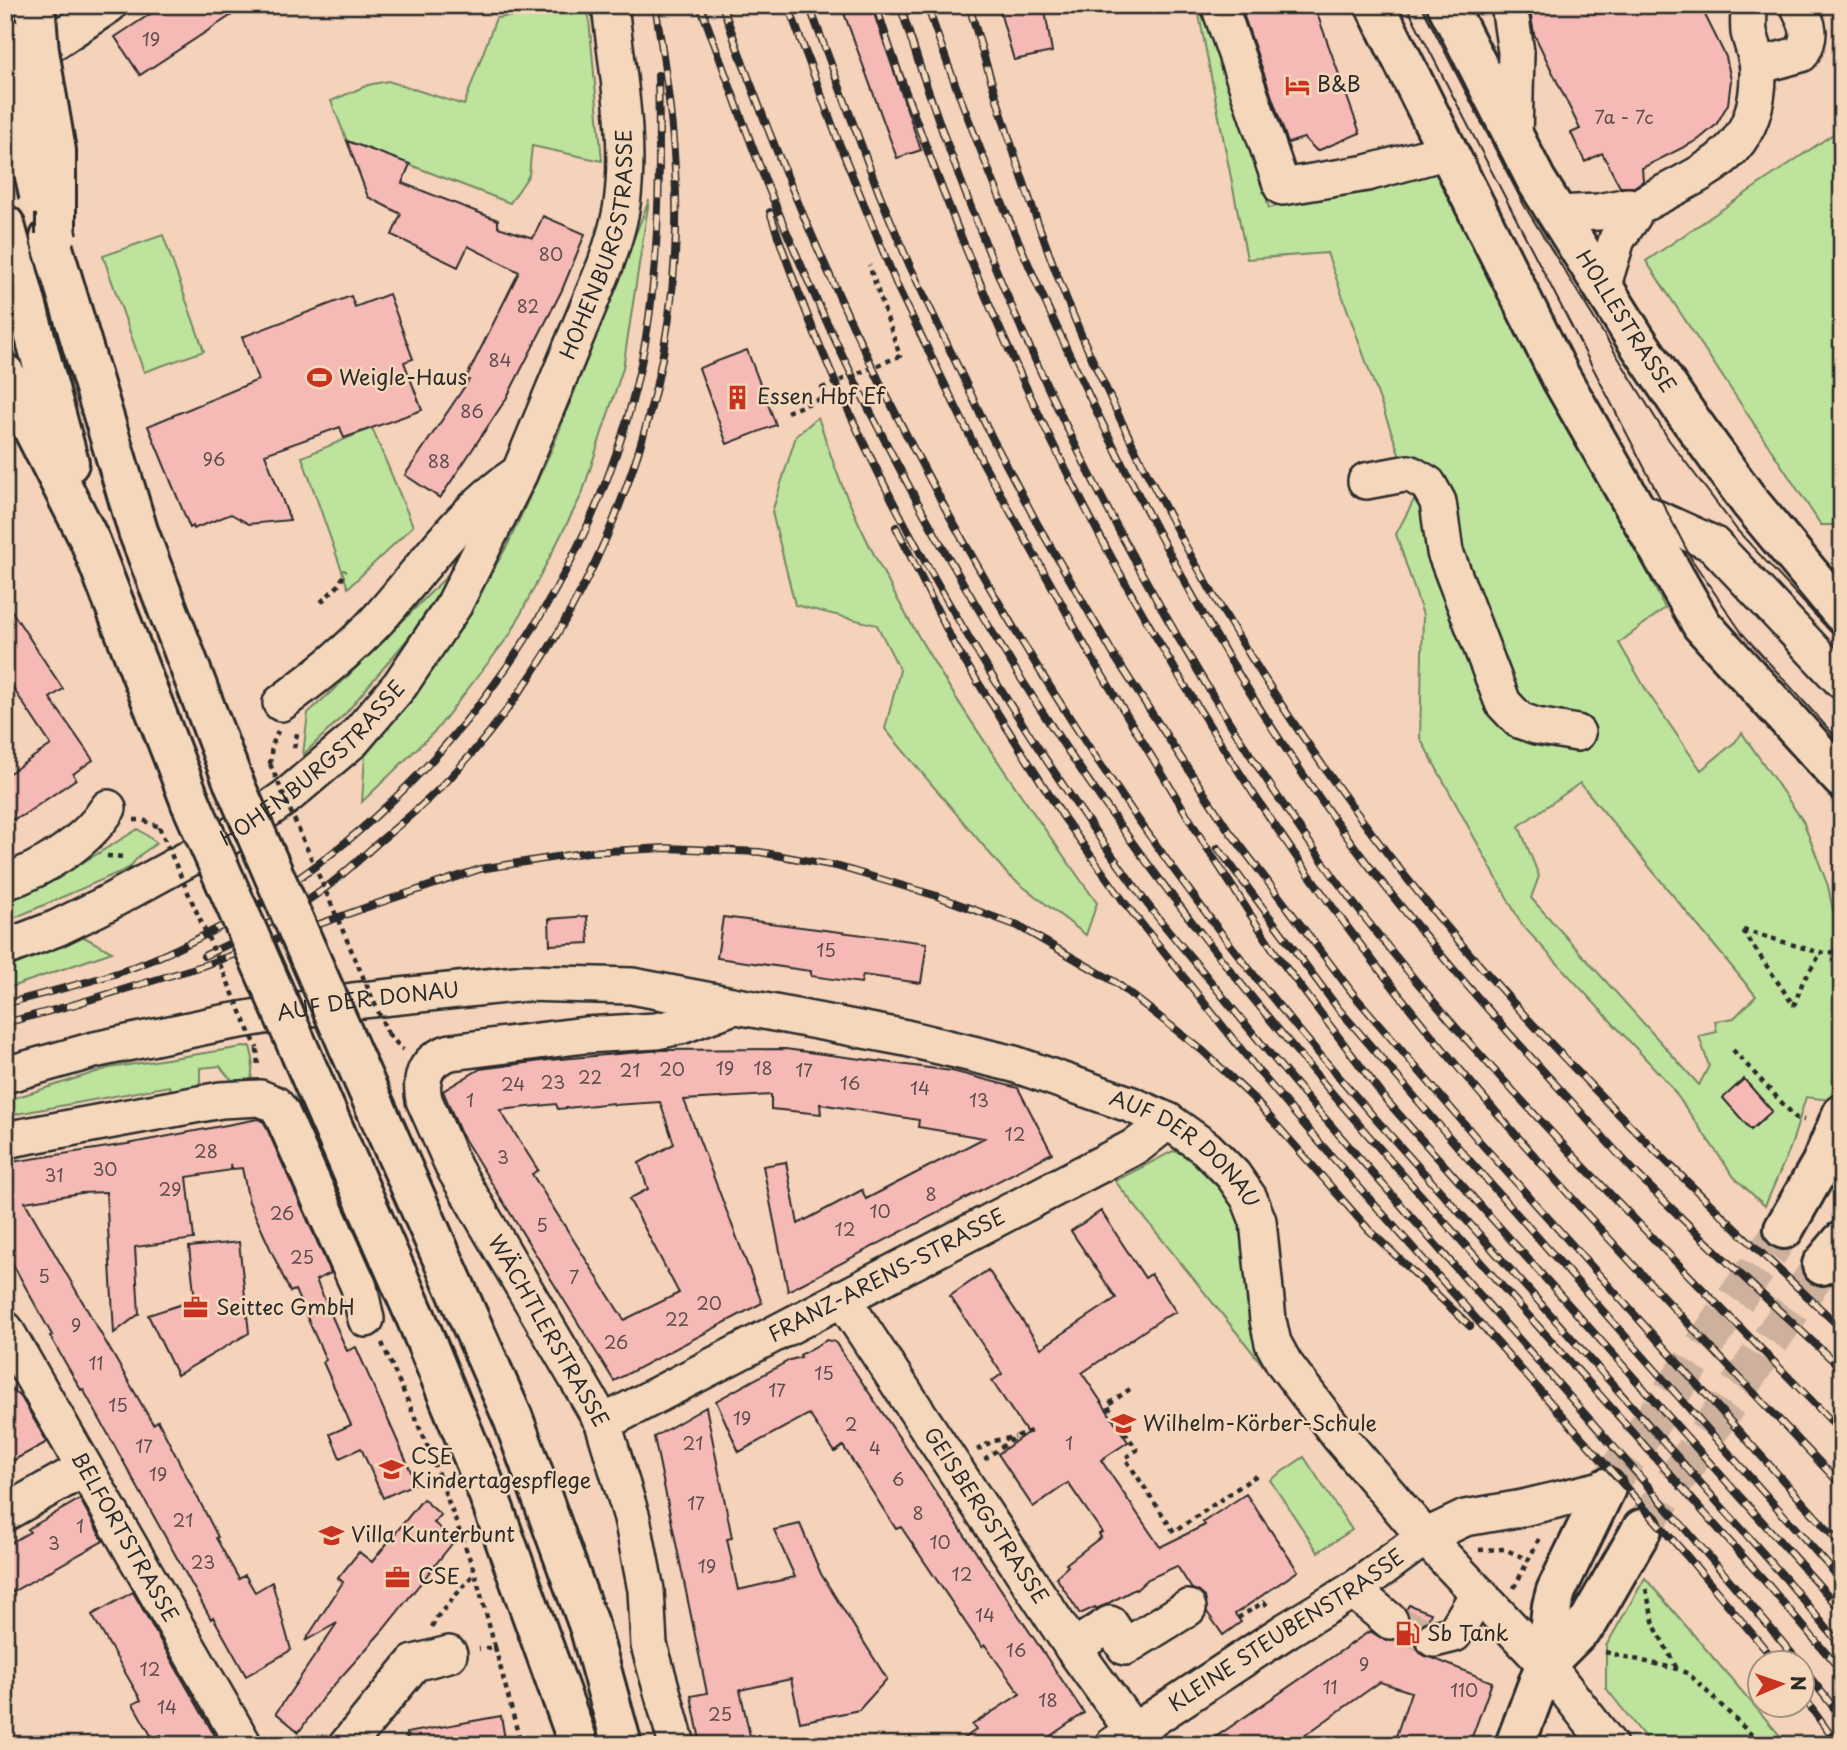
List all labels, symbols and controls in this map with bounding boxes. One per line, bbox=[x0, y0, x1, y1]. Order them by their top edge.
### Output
house number: 19 bbox=[142, 25, 160, 52]
place label: B&B bbox=[1317, 67, 1361, 99]
hotel icon: B&B bbox=[1283, 71, 1311, 99]
house number: 7a - 7c bbox=[1594, 103, 1654, 130]
street label: HOHENBURGSTRASSE bbox=[550, 128, 639, 364]
house number: 80 bbox=[539, 240, 563, 267]
street label: HOLLESTRASSE bbox=[1569, 243, 1685, 399]
house number: 82 bbox=[517, 292, 539, 319]
house number: 84 bbox=[488, 346, 512, 373]
place label: Weigle-Haus bbox=[339, 360, 467, 392]
sports icon: Weigle-Haus bbox=[305, 364, 333, 392]
place label: Essen Hbf Ef bbox=[757, 379, 886, 411]
building icon: Essen Hbf Ef bbox=[723, 383, 751, 411]
house number: 86 bbox=[460, 397, 484, 424]
house number: 96 bbox=[203, 445, 225, 472]
house number: 88 bbox=[428, 447, 450, 474]
street label: HOHENBURGSTRASSE bbox=[213, 672, 412, 853]
house number: 15 bbox=[816, 936, 836, 963]
street label: AUF DER DONAU bbox=[274, 972, 461, 1028]
house number: 19 bbox=[716, 1054, 734, 1081]
house number: 18 bbox=[753, 1054, 773, 1081]
house number: 20 bbox=[659, 1055, 685, 1082]
house number: 21 bbox=[620, 1056, 640, 1083]
house number: 17 bbox=[795, 1056, 813, 1083]
house number: 22 bbox=[578, 1063, 602, 1090]
house number: 23 bbox=[541, 1068, 565, 1095]
house number: 16 bbox=[840, 1069, 860, 1096]
house number: 24 bbox=[501, 1070, 525, 1097]
house number: 14 bbox=[910, 1074, 930, 1101]
street label: AUF DER DONAU bbox=[1106, 1080, 1269, 1211]
house number: 1 bbox=[466, 1086, 474, 1113]
house number: 13 bbox=[969, 1086, 989, 1113]
house number: 12 bbox=[1005, 1120, 1025, 1147]
house number: 28 bbox=[194, 1137, 218, 1164]
house number: 3 bbox=[497, 1143, 509, 1170]
house number: 30 bbox=[92, 1155, 118, 1182]
house number: 31 bbox=[45, 1161, 63, 1188]
house number: 29 bbox=[159, 1175, 181, 1202]
house number: 8 bbox=[925, 1180, 937, 1207]
house number: 10 bbox=[869, 1197, 891, 1224]
house number: 26 bbox=[270, 1199, 294, 1226]
street label: FRANZ-ARENS-STRASSE bbox=[762, 1199, 1010, 1349]
house number: 5 bbox=[536, 1211, 548, 1238]
house number: 12 bbox=[835, 1215, 855, 1242]
street label: WÄCHTLERSTRASSE bbox=[481, 1228, 618, 1432]
house number: 25 bbox=[290, 1243, 314, 1270]
house number: 5 bbox=[38, 1262, 50, 1289]
house number: 7 bbox=[569, 1263, 579, 1290]
house number: 20 bbox=[696, 1289, 722, 1316]
place label: Seittec GmbH bbox=[216, 1290, 355, 1322]
office icon: Seittec GmbH bbox=[182, 1294, 210, 1322]
house number: 22 bbox=[665, 1305, 689, 1332]
house number: 9 bbox=[71, 1311, 81, 1338]
house number: 26 bbox=[604, 1328, 628, 1355]
house number: 11 bbox=[88, 1349, 104, 1376]
house number: 15 bbox=[814, 1359, 834, 1386]
house number: 17 bbox=[768, 1376, 786, 1403]
house number: 15 bbox=[108, 1391, 128, 1418]
house number: 19 bbox=[733, 1404, 751, 1431]
place label: Wilhelm-Körber-Schule bbox=[1143, 1406, 1377, 1438]
house number: 2 bbox=[845, 1410, 857, 1437]
school or university icon: Wilhelm-Körber-Schule bbox=[1109, 1410, 1137, 1438]
street label: GEISBERGSTRASSE bbox=[917, 1420, 1058, 1610]
house number: 21 bbox=[683, 1429, 703, 1456]
house number: 1 bbox=[1065, 1429, 1073, 1456]
house number: 17 bbox=[135, 1432, 153, 1459]
house number: 4 bbox=[869, 1434, 881, 1461]
place label: CSE Kindertagespflege bbox=[411, 1439, 591, 1495]
street label: BELFORTSTRASSE bbox=[65, 1445, 188, 1627]
school or university icon: CSE Kindertagespflege bbox=[377, 1455, 405, 1483]
house number: 19 bbox=[149, 1460, 167, 1487]
house number: 6 bbox=[892, 1465, 904, 1492]
house number: 17 bbox=[687, 1489, 705, 1516]
house number: 8 bbox=[912, 1499, 924, 1526]
house number: 21 bbox=[173, 1506, 193, 1533]
house number: 1 bbox=[76, 1512, 84, 1539]
place label: Villa Kunterbunt bbox=[351, 1517, 515, 1549]
school or university icon: Villa Kunterbunt bbox=[317, 1521, 345, 1549]
house number: 10 bbox=[929, 1528, 951, 1555]
house number: 3 bbox=[48, 1529, 60, 1556]
street label: KLEINE STEUBENSTRASSE bbox=[1161, 1540, 1410, 1718]
house number: 23 bbox=[191, 1548, 215, 1575]
house number: 19 bbox=[698, 1552, 716, 1579]
place label: CSE bbox=[418, 1559, 460, 1591]
house number: 12 bbox=[952, 1560, 972, 1587]
office icon: CSE bbox=[384, 1563, 412, 1591]
house number: 14 bbox=[975, 1601, 995, 1628]
place label: Sb Tank bbox=[1427, 1616, 1509, 1648]
fuel station icon: Sb Tank bbox=[1393, 1620, 1421, 1648]
house number: 16 bbox=[1006, 1636, 1026, 1663]
north arrow bbox=[1745, 1648, 1815, 1718]
house number: 9 bbox=[1359, 1650, 1369, 1677]
house number: 12 bbox=[140, 1655, 160, 1682]
house number: 11 bbox=[1322, 1673, 1338, 1700]
text: N bbox=[1785, 1675, 1813, 1691]
house number: 110 bbox=[1450, 1676, 1478, 1703]
house number: 18 bbox=[1038, 1686, 1058, 1713]
house number: 14 bbox=[157, 1693, 177, 1720]
house number: 25 bbox=[708, 1700, 732, 1727]

